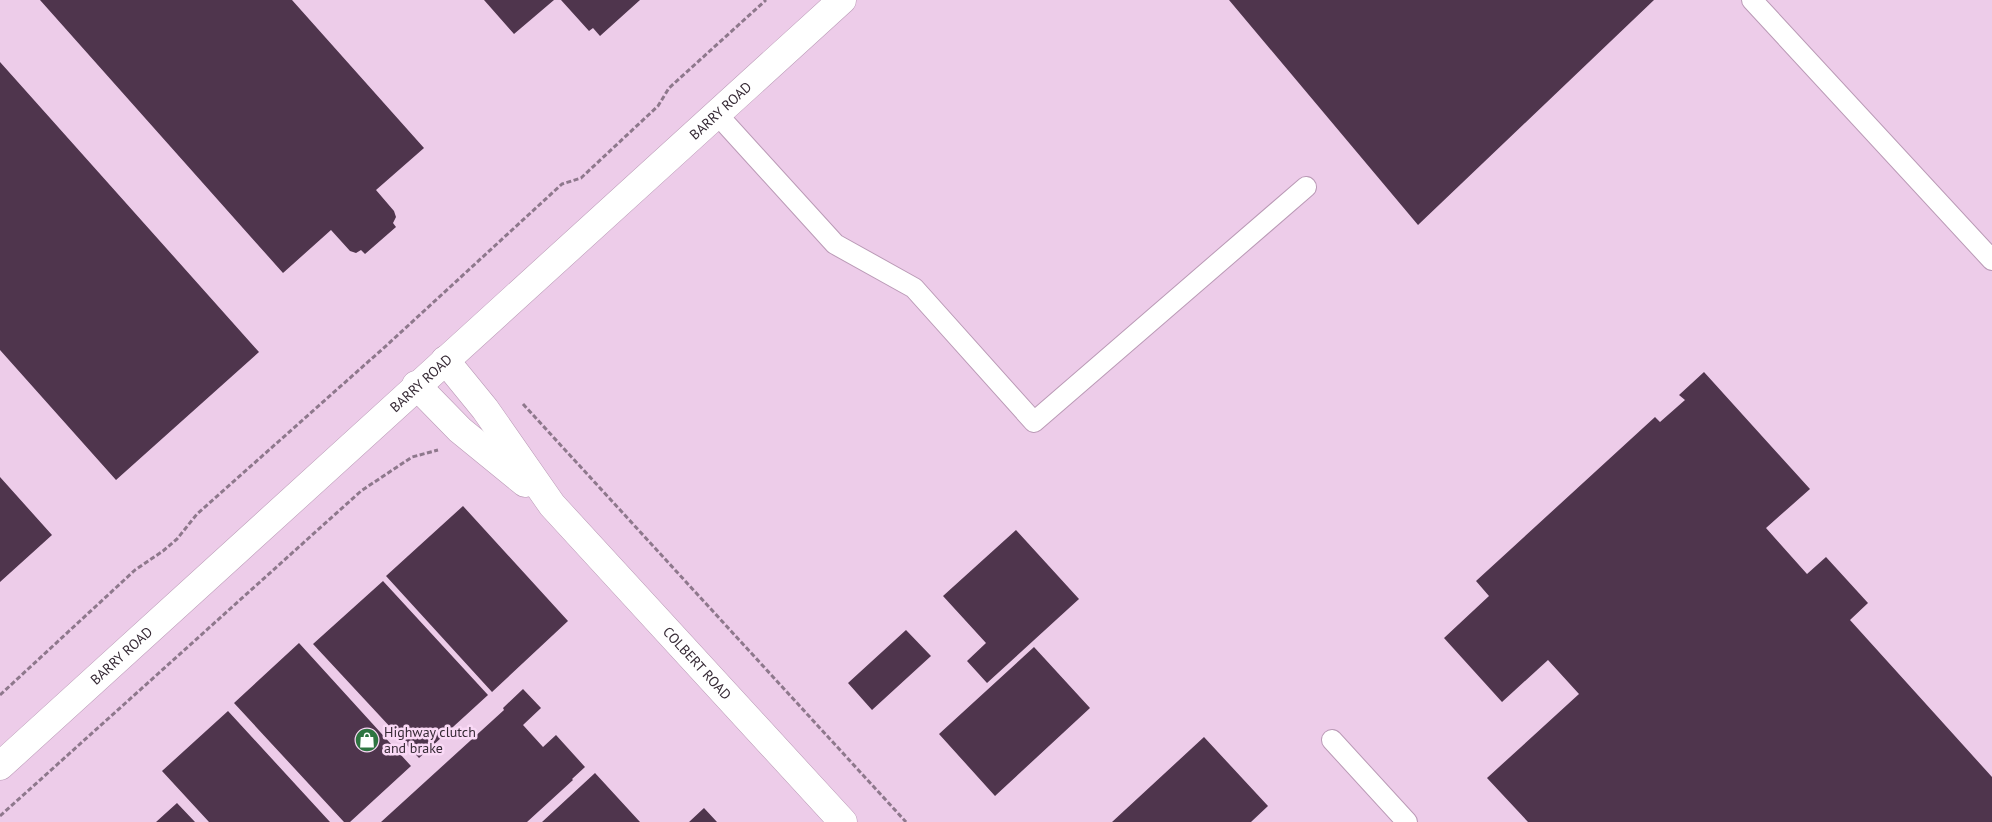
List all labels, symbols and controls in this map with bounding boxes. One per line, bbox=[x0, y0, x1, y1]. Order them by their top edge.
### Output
street label: BARRY ROAD bbox=[686, 78, 755, 143]
street label: BARRY ROAD bbox=[386, 350, 456, 416]
street label: BARRY ROAD bbox=[86, 623, 156, 688]
street label: COLBERT ROAD bbox=[659, 623, 735, 703]
place label: Highway clutch and brake bbox=[384, 723, 476, 757]
shop icon: Highway clutch and brake bbox=[354, 727, 380, 753]

